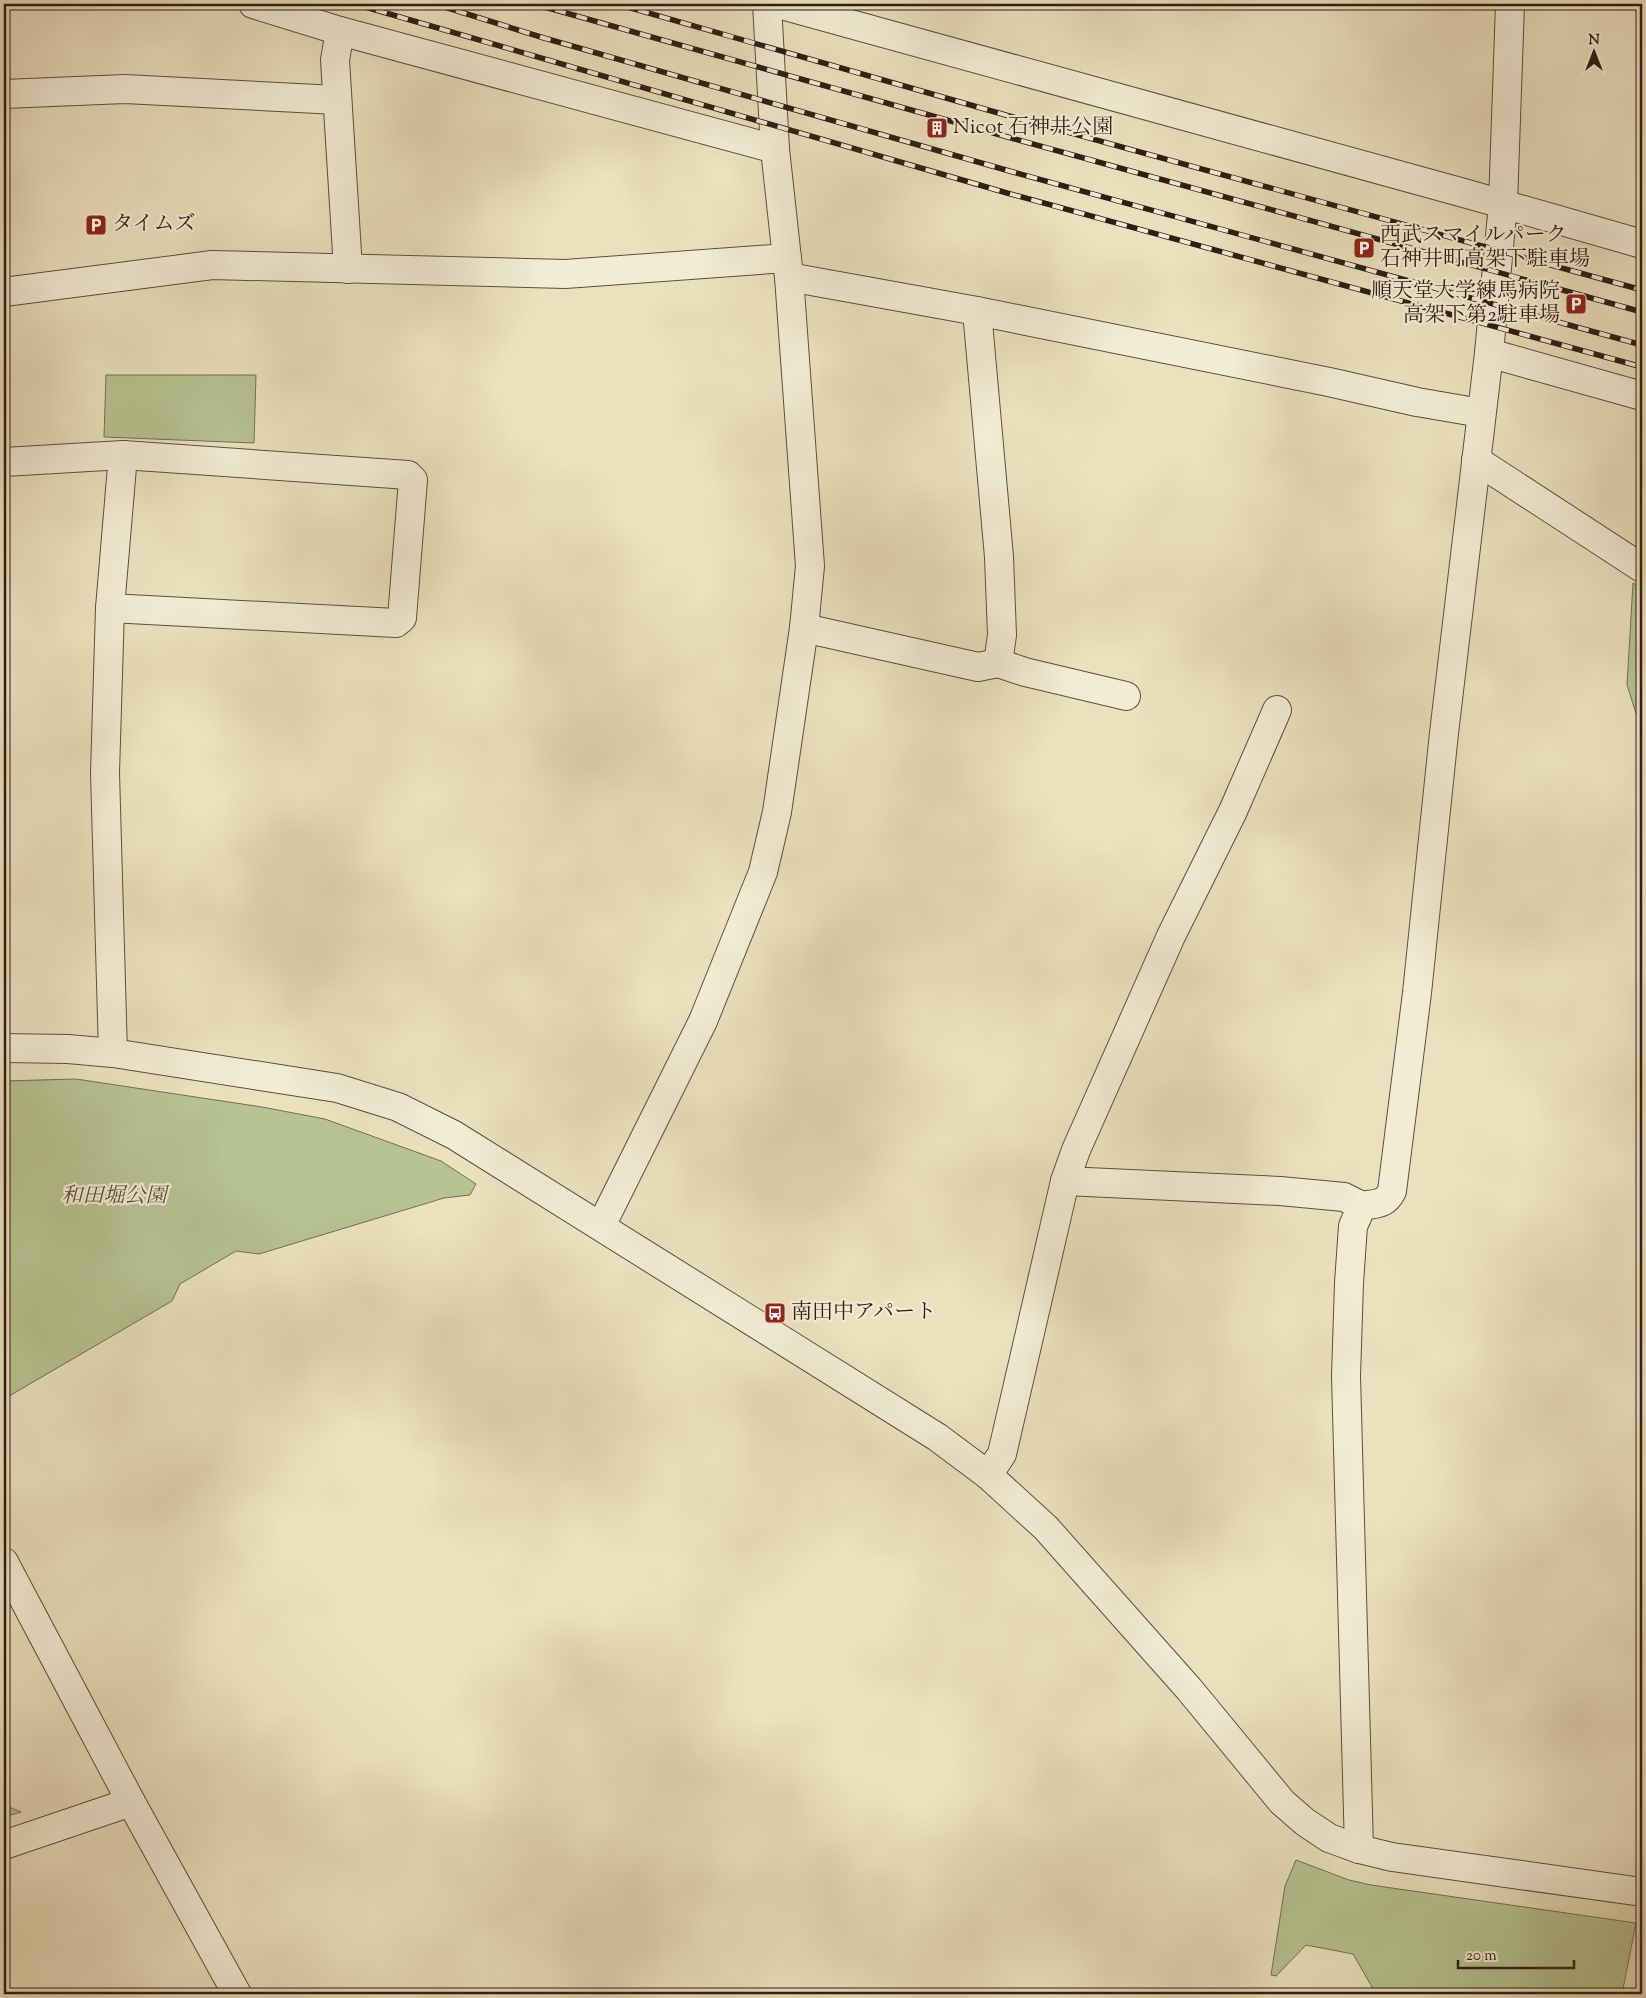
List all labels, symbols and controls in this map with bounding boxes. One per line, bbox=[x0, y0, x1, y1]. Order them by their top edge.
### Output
north arrow bbox=[1568, 28, 1618, 78]
text: N bbox=[1588, 31, 1600, 51]
place label: Nicot 石神井公園 bbox=[953, 113, 1113, 143]
building icon: Nicot 石神井公園 bbox=[925, 116, 949, 140]
place label: タイムズ bbox=[112, 210, 196, 240]
parking icon: タイムズ bbox=[84, 213, 108, 237]
place label: 西武スマイルパーク 石神井町高架下駐車場 bbox=[1380, 221, 1590, 275]
parking icon: 西武スマイルパーク 石神井町高架下駐車場 bbox=[1352, 236, 1376, 260]
place label: 順天堂大学練馬病院 高架下第2駐車場 bbox=[1371, 277, 1560, 331]
parking icon: 順天堂大学練馬病院 高架下第2駐車場 bbox=[1564, 292, 1588, 316]
park label: 和田堀公園 bbox=[62, 1182, 169, 1212]
place label: 南田中アパート bbox=[791, 1298, 936, 1328]
bus stop icon: 南田中アパート bbox=[763, 1301, 787, 1325]
scale bar bbox=[1458, 1938, 1575, 1970]
text: 20 m bbox=[1466, 1946, 1497, 1967]

